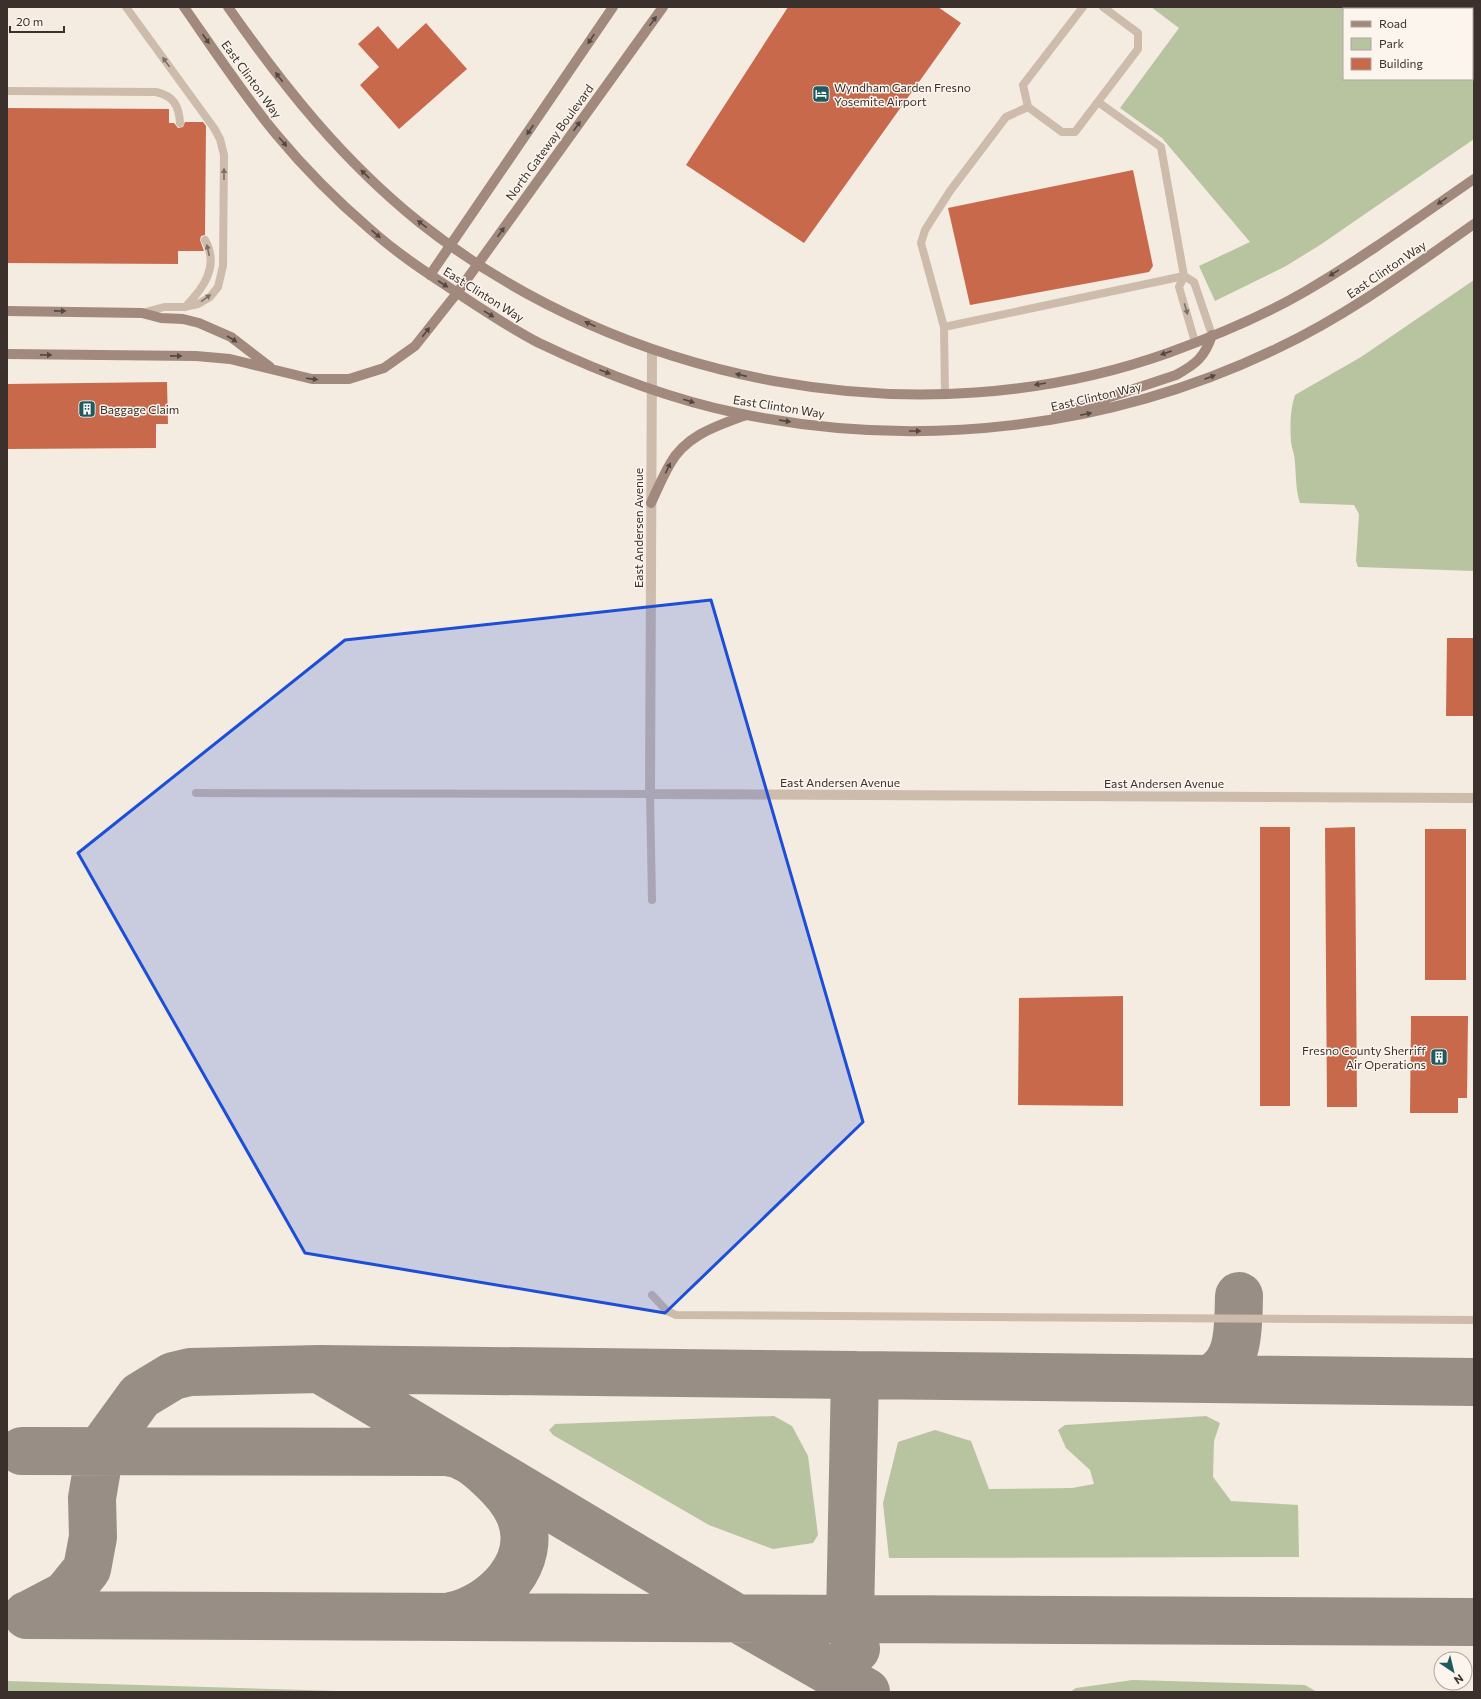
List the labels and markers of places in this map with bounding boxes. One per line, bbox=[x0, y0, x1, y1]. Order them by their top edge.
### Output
place label: Wyndham Garden Fresno Yosemite Airport bbox=[834, 80, 971, 108]
hotel icon: Wyndham Garden Fresno Yosemite Airport bbox=[811, 84, 831, 104]
building icon: Baggage Claim bbox=[77, 399, 97, 419]
place label: Baggage Claim bbox=[100, 402, 179, 416]
place label: Fresno County Sherriff Air Operations bbox=[1302, 1043, 1427, 1071]
building icon: Fresno County Sherriff Air Operations bbox=[1429, 1047, 1449, 1067]

